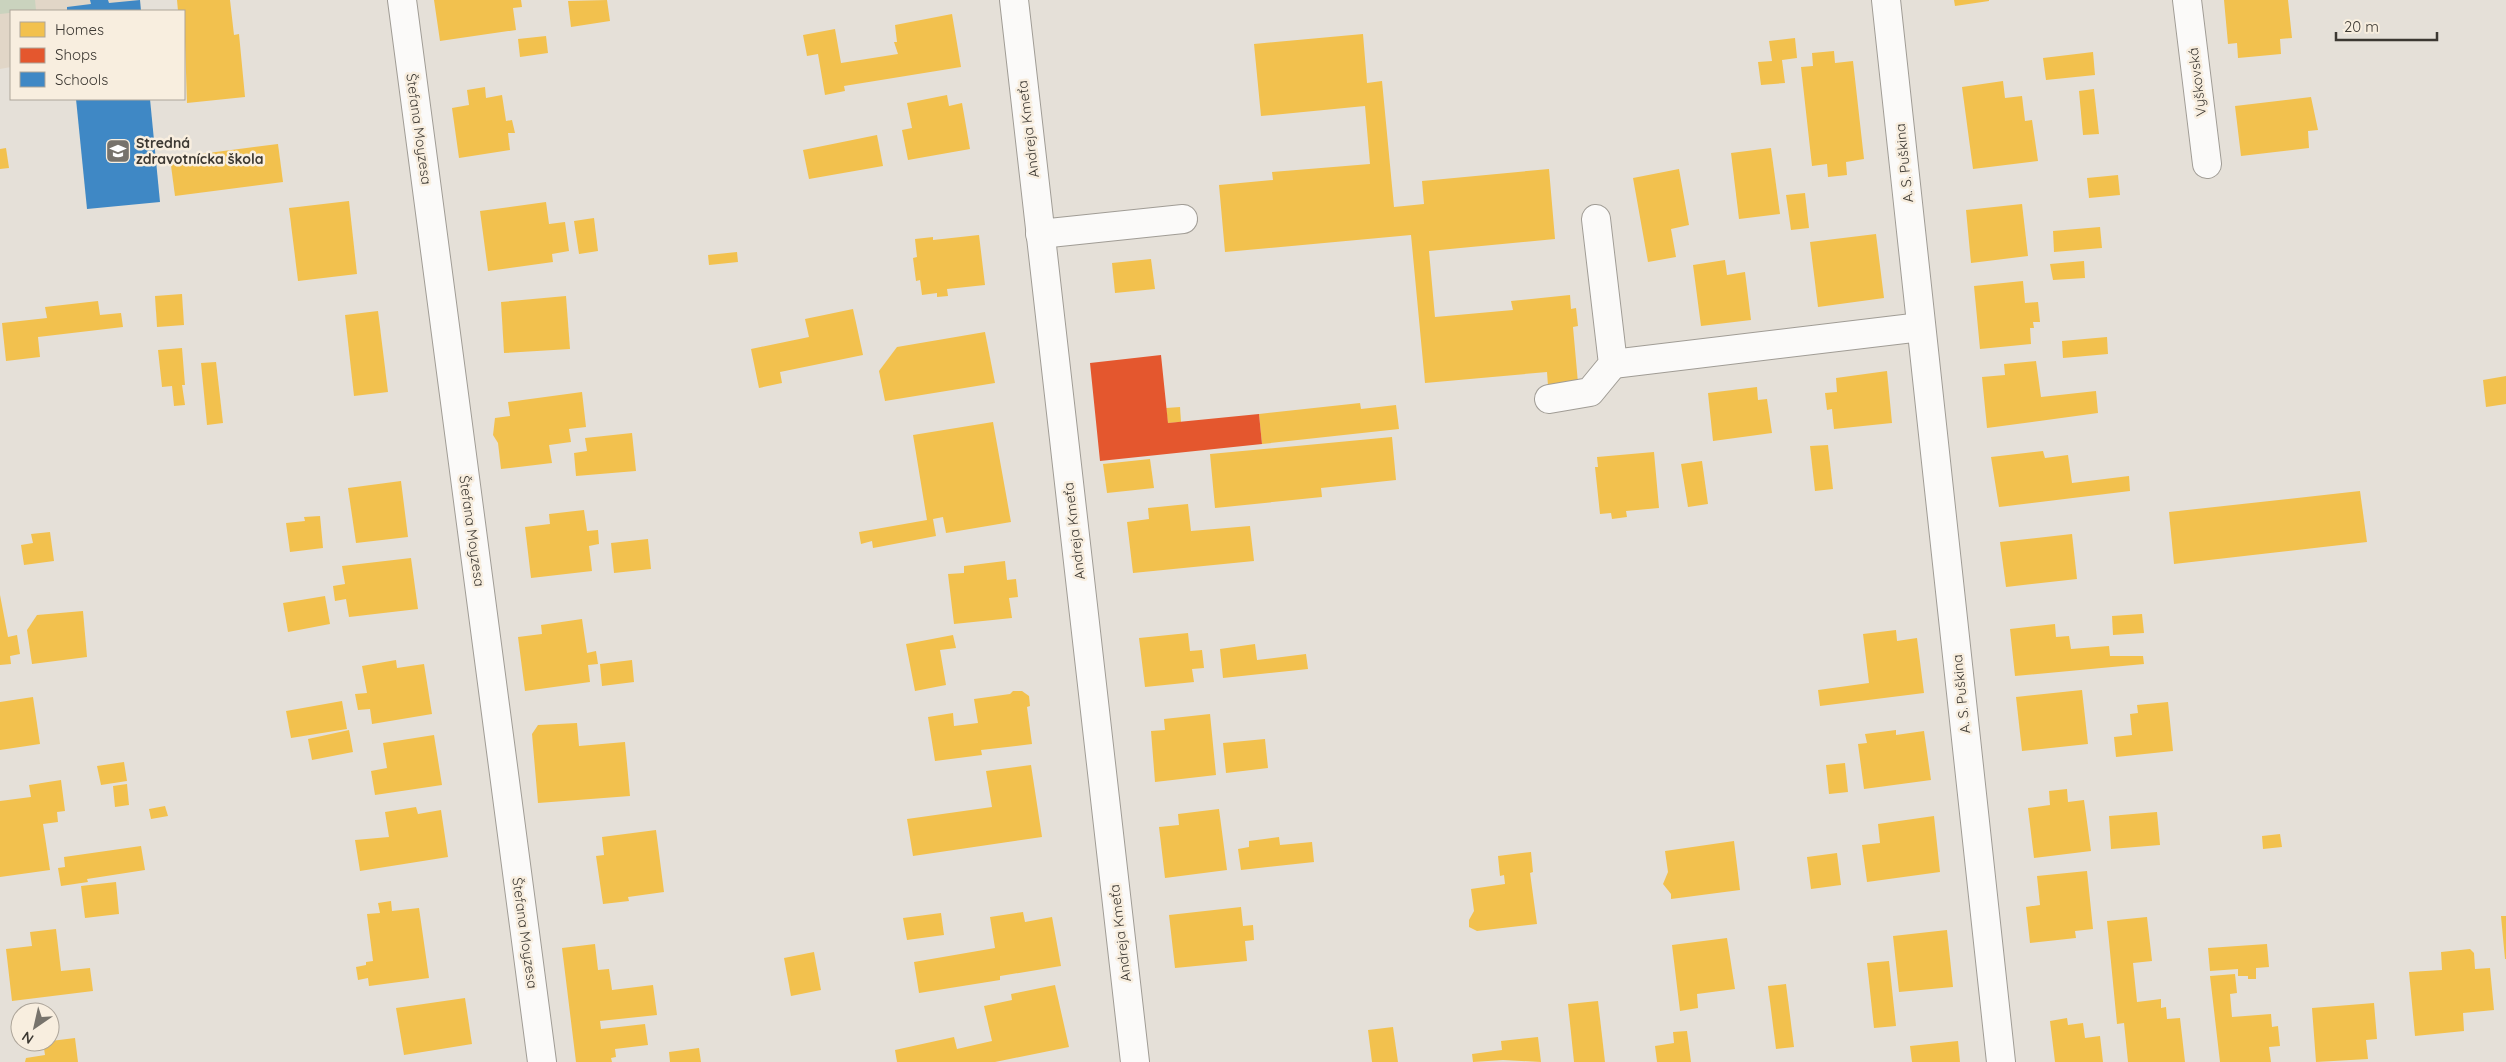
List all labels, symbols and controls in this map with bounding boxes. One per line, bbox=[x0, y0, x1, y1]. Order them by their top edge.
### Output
legend bbox=[10, 10, 185, 100]
scale bar bbox=[2336, 10, 2437, 42]
text: 20 m bbox=[2344, 17, 2379, 36]
text: Homes bbox=[55, 20, 104, 39]
text: Shops bbox=[55, 45, 97, 64]
street label: Vyškovská bbox=[2184, 47, 2210, 117]
text: Schools bbox=[55, 70, 108, 89]
street label: Štefana Moyzesa bbox=[402, 72, 436, 186]
street label: Andreja Kmeťa bbox=[1013, 79, 1043, 179]
street label: A. S. Puškina bbox=[1891, 123, 1917, 203]
place label: Stredná zdravotnícka škola bbox=[136, 134, 263, 168]
school or university icon: Stredná zdravotnícka škola bbox=[105, 138, 131, 164]
street label: Štefana Moyzesa bbox=[455, 474, 489, 588]
street label: Andreja Kmeťa bbox=[1059, 481, 1089, 581]
street label: A. S. Puškina bbox=[1948, 654, 1974, 734]
street label: Štefana Moyzesa bbox=[508, 876, 542, 990]
street label: Andreja Kmeťa bbox=[1105, 883, 1135, 983]
north arrow bbox=[10, 1002, 60, 1052]
text: N bbox=[18, 1027, 37, 1048]

